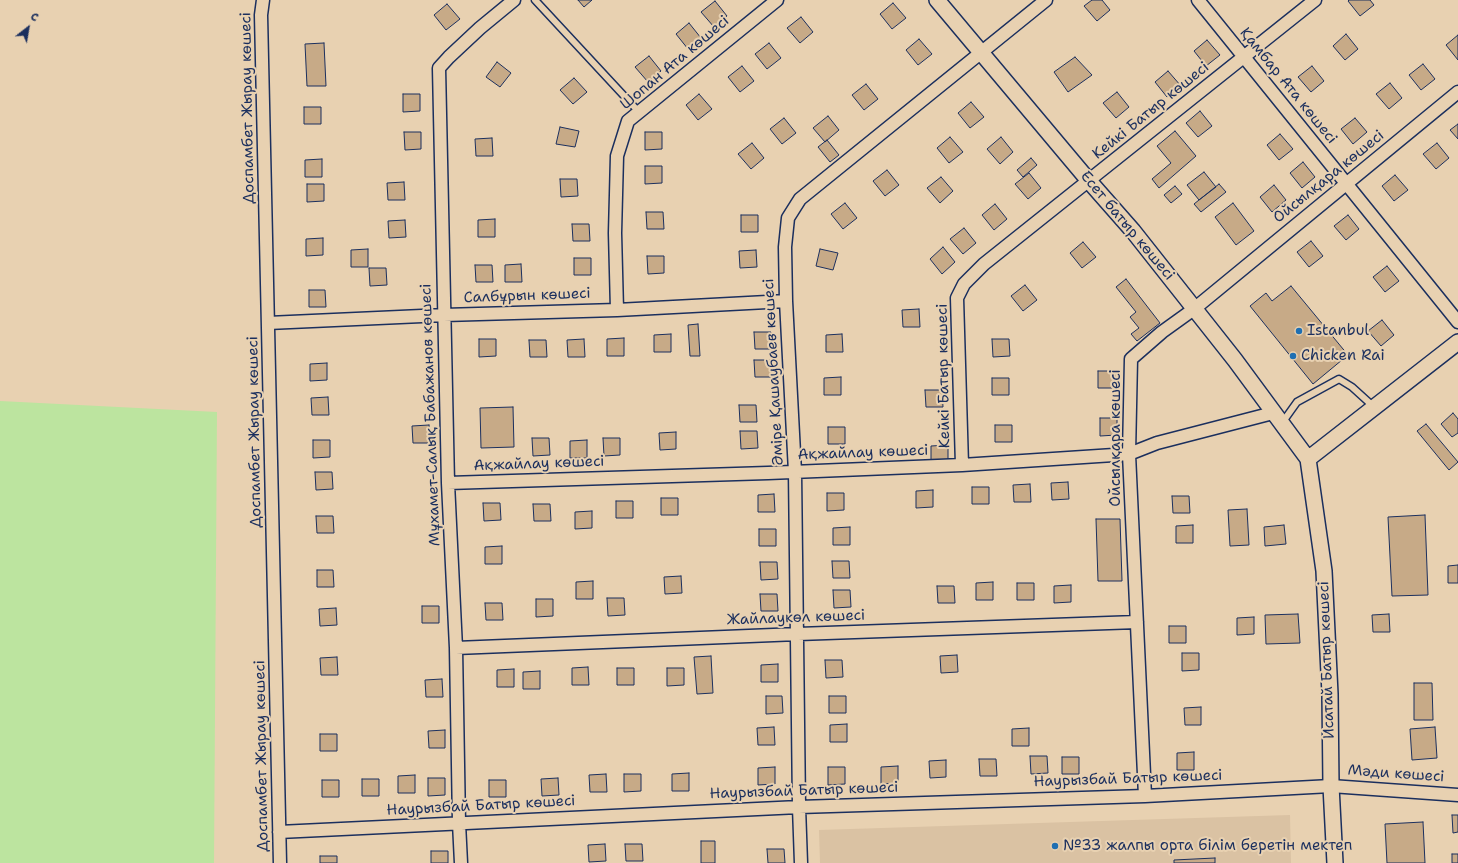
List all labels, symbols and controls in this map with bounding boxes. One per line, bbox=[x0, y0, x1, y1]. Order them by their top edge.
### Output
north arrow bbox=[8, 8, 48, 48]
text: С bbox=[28, 9, 41, 25]
street label: Доспамбет Жырау көшесі bbox=[237, 12, 259, 204]
street label: Шопан Ата көшесі bbox=[617, 12, 733, 114]
street label: Қамбар Ата көшесі bbox=[1236, 24, 1340, 148]
street label: Кейкі Батыр көшесі bbox=[1089, 58, 1213, 164]
street label: Ойсылқара көшесі bbox=[1270, 127, 1388, 227]
street label: Есет батыр көшесі bbox=[1076, 168, 1178, 284]
street label: Әміре Қашаубаев көшесі bbox=[760, 278, 788, 466]
street label: Мұхамет-Салық Бабажанов көшесі bbox=[417, 283, 445, 547]
street label: Салбұрын көшесі bbox=[463, 285, 591, 307]
street label: Кейкі Батыр көшесі bbox=[934, 303, 954, 449]
place label: Istanbul bbox=[1307, 322, 1369, 340]
marker: Istanbul bbox=[1294, 326, 1304, 336]
street label: Доспамбет Жырау көшесі bbox=[244, 336, 266, 528]
place label: Chicken Rai bbox=[1301, 347, 1385, 365]
marker: Chicken Rai bbox=[1288, 351, 1298, 361]
street label: Ойсылқара көшесі bbox=[1107, 369, 1125, 507]
street label: Ақжайлау көшесі bbox=[797, 442, 929, 464]
street label: Ақжайлау көшесі bbox=[473, 453, 605, 475]
street label: Исатай Батыр көшесі bbox=[1315, 581, 1339, 739]
street label: Жайлаукөл көшесі bbox=[727, 607, 865, 629]
street label: Доспамбет Жырау көшесі bbox=[251, 660, 273, 852]
street label: Мәди көшесі bbox=[1347, 762, 1445, 786]
street label: Наурызбай Батыр көшесі bbox=[1033, 767, 1223, 791]
street label: Наурызбай Батыр көшесі bbox=[709, 779, 899, 803]
street label: Наурызбай Батыр көшесі bbox=[386, 792, 576, 820]
place label: №33 жалпы орта білім беретін мектеп bbox=[1063, 837, 1352, 855]
marker: №33 жалпы орта білім беретін мектеп bbox=[1050, 841, 1060, 851]

